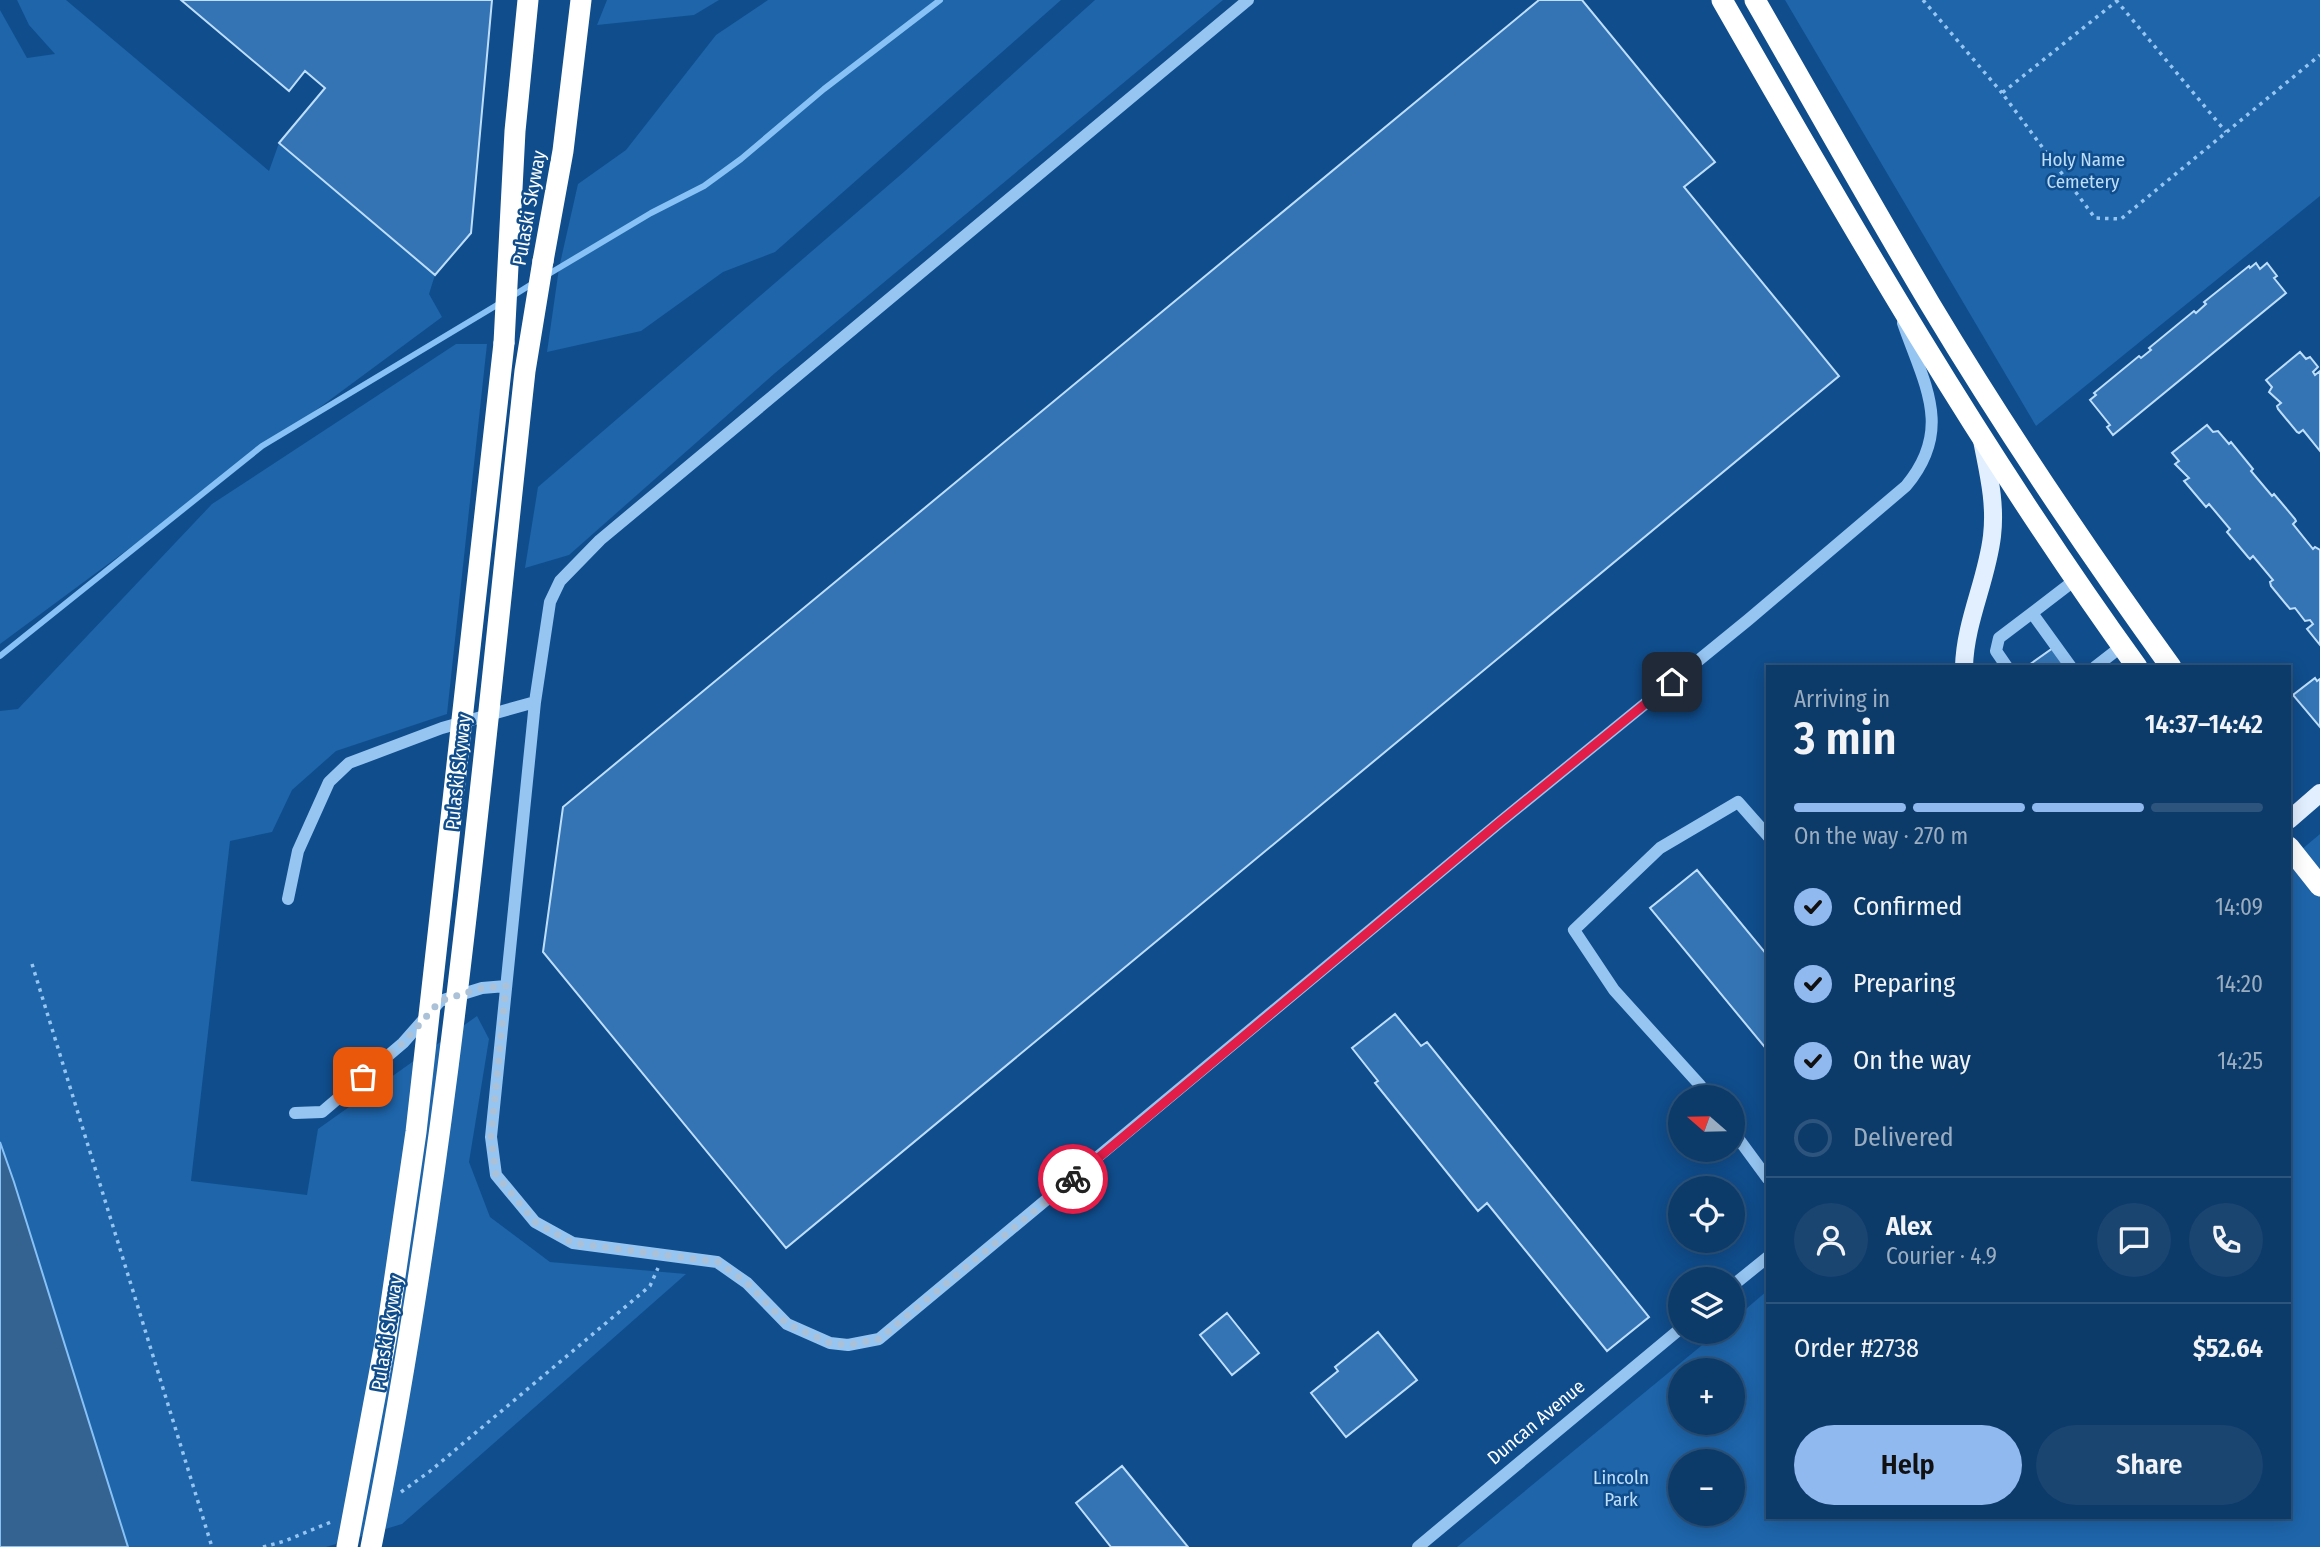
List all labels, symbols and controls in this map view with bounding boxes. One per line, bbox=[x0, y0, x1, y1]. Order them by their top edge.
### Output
street label: Pulaski Skyway bbox=[508, 148, 551, 267]
park label: Holy Name Cemetery bbox=[2041, 148, 2125, 193]
pin bbox=[1642, 652, 1702, 712]
icon: home bbox=[1653, 663, 1691, 701]
text: Arriving in bbox=[1794, 685, 1890, 713]
text: 14:37–14:42 bbox=[2145, 709, 2263, 740]
text: 3 min bbox=[1794, 711, 1897, 766]
street label: Pulaski Skyway bbox=[440, 713, 476, 831]
text: On the way · 270 m bbox=[1794, 822, 1968, 850]
icon: check bbox=[1794, 888, 1832, 926]
text: Confirmed bbox=[1853, 891, 1963, 922]
text: 14:09 bbox=[2215, 893, 2263, 921]
icon: check bbox=[1794, 965, 1832, 1003]
text: Preparing bbox=[1853, 968, 1955, 999]
text: 14:20 bbox=[2216, 970, 2263, 998]
icon: check bbox=[1794, 1042, 1832, 1080]
text: On the way bbox=[1853, 1045, 1971, 1076]
pin bbox=[333, 1047, 393, 1107]
text: 14:25 bbox=[2217, 1047, 2263, 1075]
icon: bag bbox=[344, 1058, 382, 1096]
north arrow bbox=[1668, 1085, 1745, 1162]
map controls bbox=[1668, 1085, 1745, 1526]
text: Delivered bbox=[1853, 1122, 1954, 1153]
courier bbox=[1038, 1144, 1108, 1214]
icon: bike bbox=[1054, 1160, 1092, 1198]
button: locate bbox=[1668, 1176, 1745, 1253]
button: person bbox=[1794, 1203, 1868, 1277]
button: chat bbox=[2097, 1203, 2171, 1277]
button: phone bbox=[2189, 1203, 2263, 1277]
text: Alex bbox=[1886, 1211, 1932, 1242]
text: Courier · 4.9 bbox=[1886, 1242, 1997, 1270]
button: layers bbox=[1668, 1267, 1745, 1344]
street label: Pulaski Skyway bbox=[367, 1273, 408, 1392]
text: Order #2738 bbox=[1794, 1333, 1919, 1364]
text: $52.64 bbox=[2193, 1333, 2263, 1364]
button: + bbox=[1668, 1358, 1745, 1435]
street label: Duncan Avenue bbox=[1483, 1375, 1589, 1469]
button: Help bbox=[1794, 1425, 2022, 1505]
button: Share bbox=[2036, 1425, 2263, 1505]
button: − bbox=[1668, 1449, 1745, 1526]
park label: Lincoln Park bbox=[1593, 1466, 1649, 1511]

